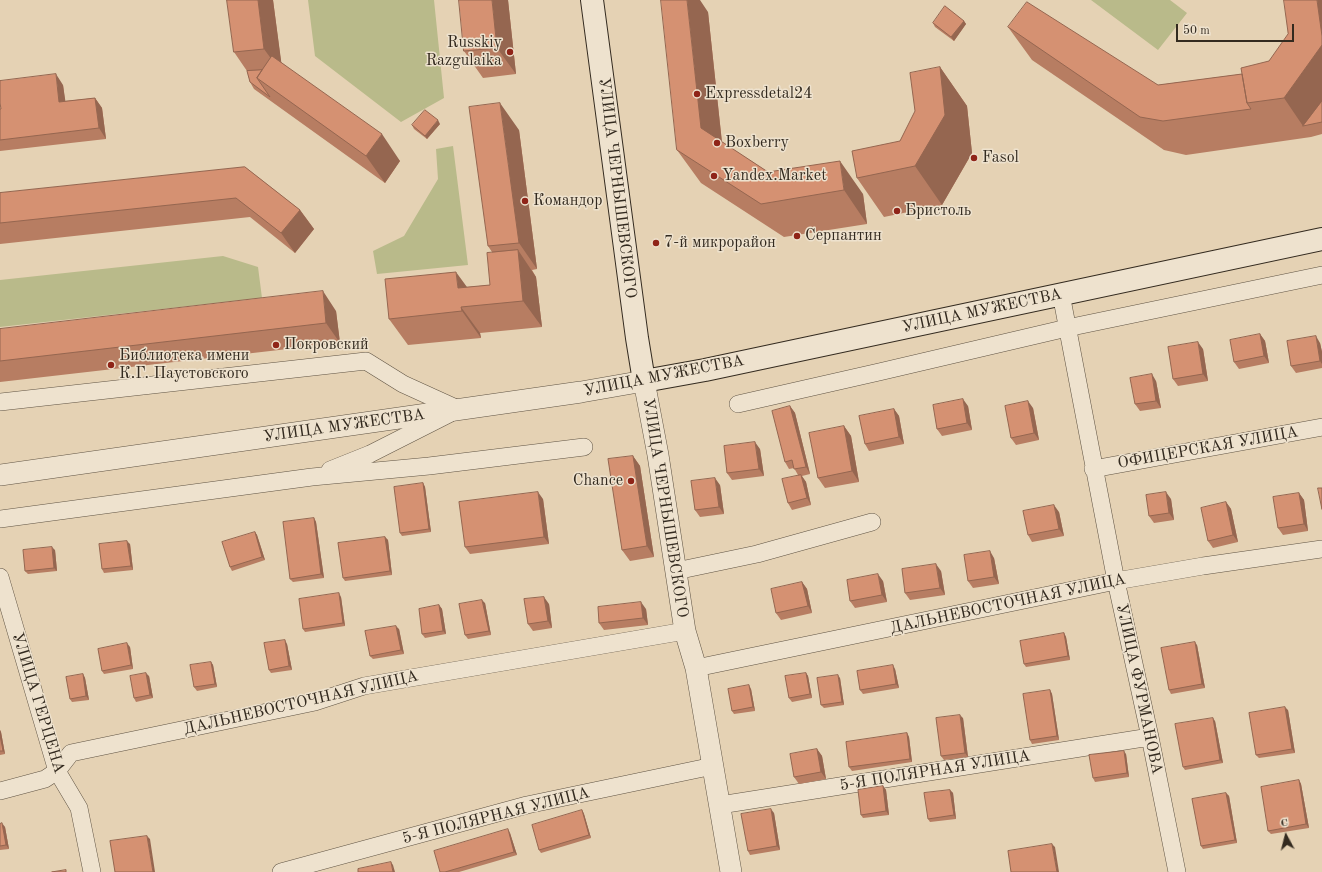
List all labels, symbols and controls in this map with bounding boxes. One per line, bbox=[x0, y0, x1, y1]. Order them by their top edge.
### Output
scale bar bbox=[1178, 16, 1296, 42]
text: 50 m bbox=[1183, 25, 1210, 37]
place label: Russkiy Razgulaika bbox=[426, 33, 502, 71]
marker: Russkiy Razgulaika bbox=[505, 47, 515, 57]
street label: УЛИЦА ЧЕРНЫШЕВСКОГО bbox=[594, 77, 640, 299]
place label: Expressdetal24 bbox=[705, 84, 813, 104]
marker: Expressdetal24 bbox=[692, 89, 702, 99]
place label: Boxberry bbox=[725, 133, 789, 153]
marker: Boxberry bbox=[712, 138, 722, 148]
place label: Fasol bbox=[982, 148, 1019, 168]
marker: Fasol bbox=[969, 153, 979, 163]
place label: Yandex.Market bbox=[722, 166, 827, 186]
marker: Yandex.Market bbox=[709, 171, 719, 181]
place label: Командор bbox=[533, 191, 603, 211]
marker: Командор bbox=[520, 196, 530, 206]
place label: Бристоль bbox=[905, 201, 971, 221]
marker: Бристоль bbox=[892, 206, 902, 216]
place label: Серпантин bbox=[805, 226, 882, 246]
marker: Серпантин bbox=[792, 231, 802, 241]
place label: 7-й микрорайон bbox=[664, 233, 776, 253]
marker: 7-й микрорайон bbox=[651, 238, 661, 248]
street label: УЛИЦА МУЖЕСТВА bbox=[900, 285, 1064, 337]
place label: Покровский bbox=[284, 335, 369, 355]
marker: Покровский bbox=[271, 340, 281, 350]
place label: Библиотека имени К.Г. Паустовского bbox=[119, 346, 249, 384]
street label: УЛИЦА МУЖЕСТВА bbox=[582, 351, 746, 401]
marker: Библиотека имени К.Г. Паустовского bbox=[106, 360, 116, 370]
street label: УЛИЦА ЧЕРНЫШЕВСКОГО bbox=[638, 397, 692, 619]
street label: УЛИЦА МУЖЕСТВА bbox=[262, 405, 426, 447]
street label: ОФИЦЕРСКАЯ УЛИЦА bbox=[1116, 423, 1300, 473]
place label: Chance bbox=[573, 471, 623, 491]
marker: Chance bbox=[626, 476, 636, 486]
street label: ДАЛЬНЕВОСТОЧНАЯ УЛИЦА bbox=[888, 570, 1128, 638]
street label: УЛИЦА ФУРМАНОВА bbox=[1112, 602, 1166, 776]
street label: УЛИЦА ГЕРЦЕНА bbox=[7, 630, 69, 776]
street label: ДАЛЬНЕВОСТОЧНАЯ УЛИЦА bbox=[182, 667, 420, 739]
street label: 5-Я ПОЛЯРНАЯ УЛИЦА bbox=[838, 746, 1032, 796]
street label: 5-Я ПОЛЯРНАЯ УЛИЦА bbox=[400, 783, 592, 849]
north arrow bbox=[1266, 816, 1306, 856]
text: С bbox=[1280, 818, 1289, 829]

